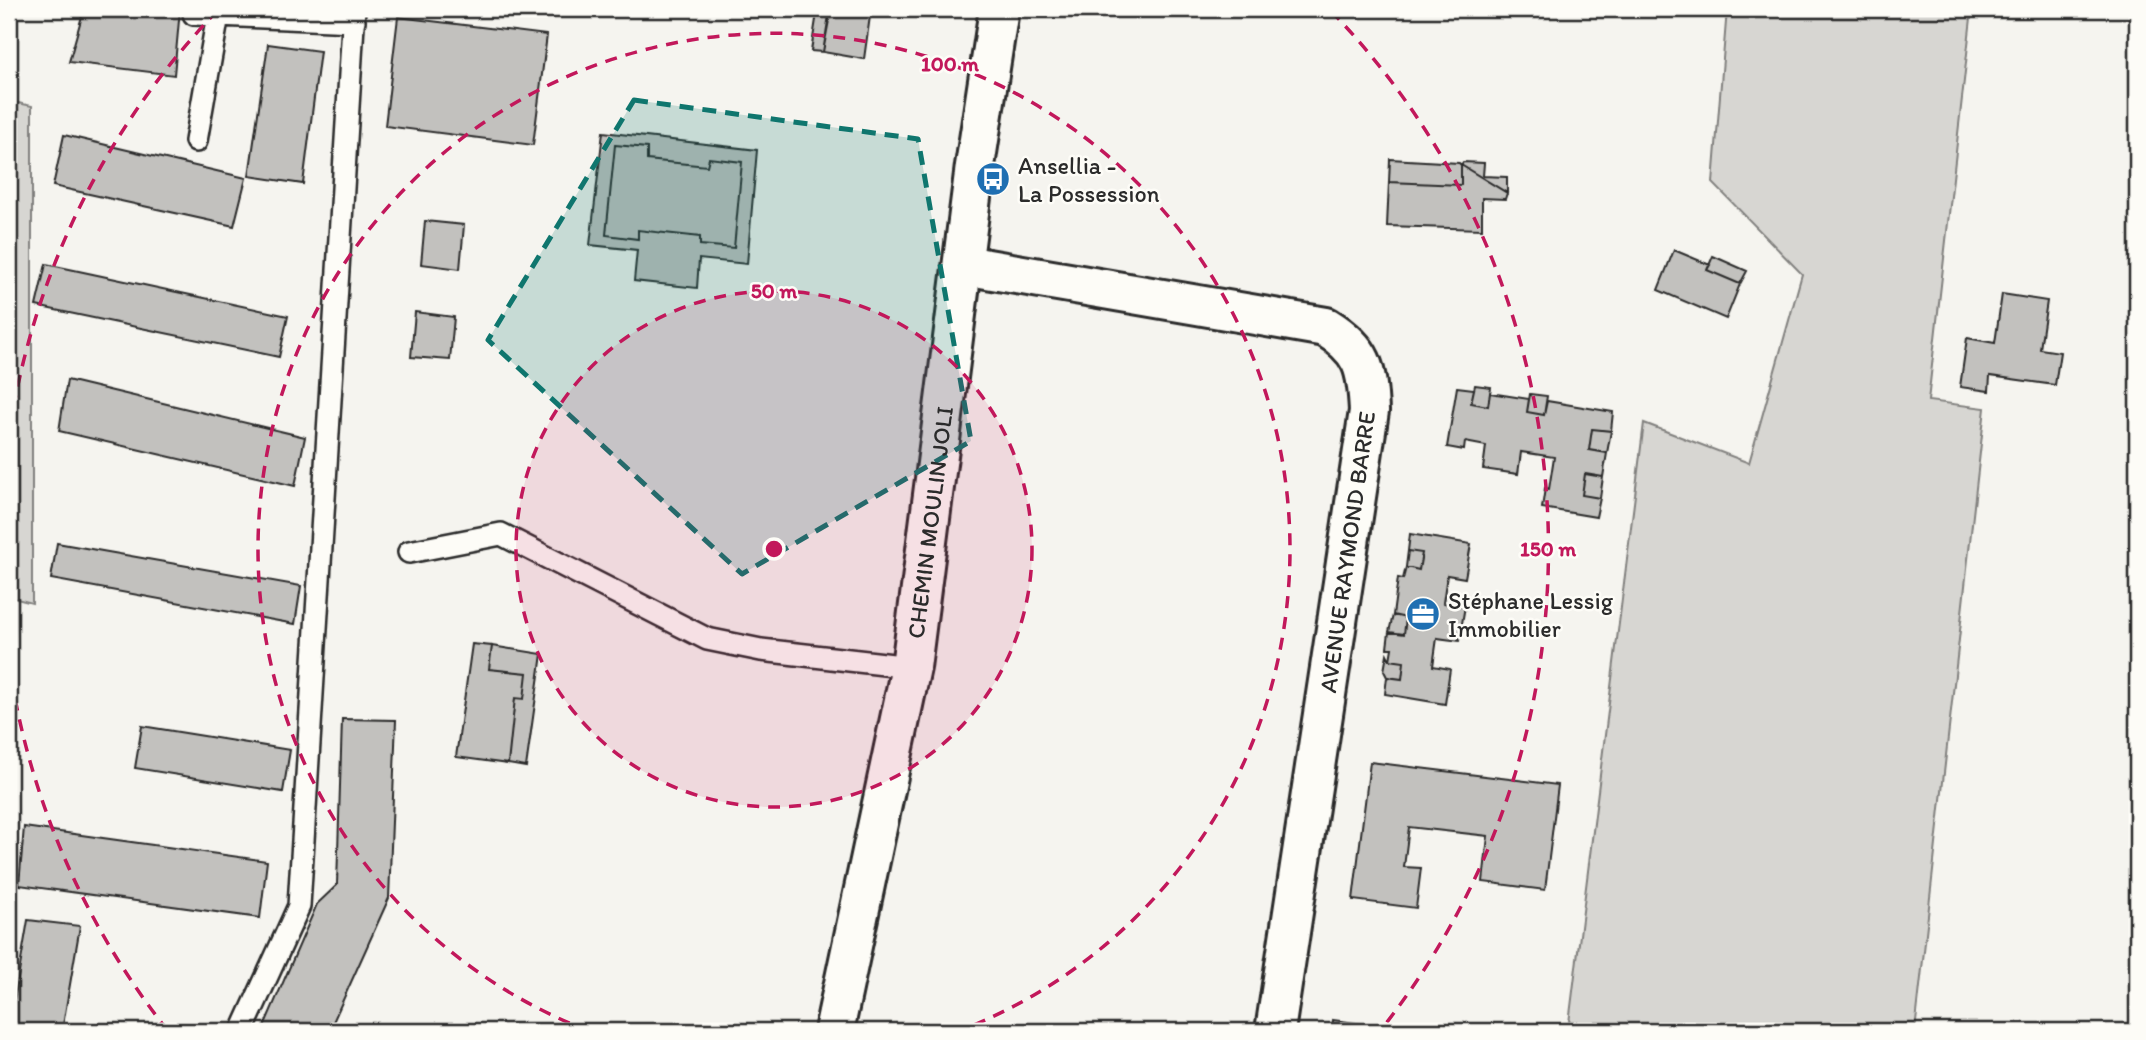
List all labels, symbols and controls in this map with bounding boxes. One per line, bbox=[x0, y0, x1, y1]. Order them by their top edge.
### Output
text: 100 m bbox=[921, 51, 979, 76]
place label: Ansellia - La Possession bbox=[1018, 151, 1160, 208]
bus stop icon: Ansellia - La Possession bbox=[974, 160, 1012, 198]
text: 50 m bbox=[751, 278, 798, 303]
street label: CHEMIN MOULIN JOLI bbox=[900, 404, 959, 640]
street label: AVENUE RAYMOND BARRE bbox=[1313, 409, 1381, 695]
text: 150 m bbox=[1520, 536, 1576, 561]
centre of rings bbox=[762, 537, 786, 561]
place label: Stéphane Lessig Immobilier bbox=[1448, 586, 1614, 643]
office icon: Stéphane Lessig Immobilier bbox=[1404, 595, 1442, 633]

